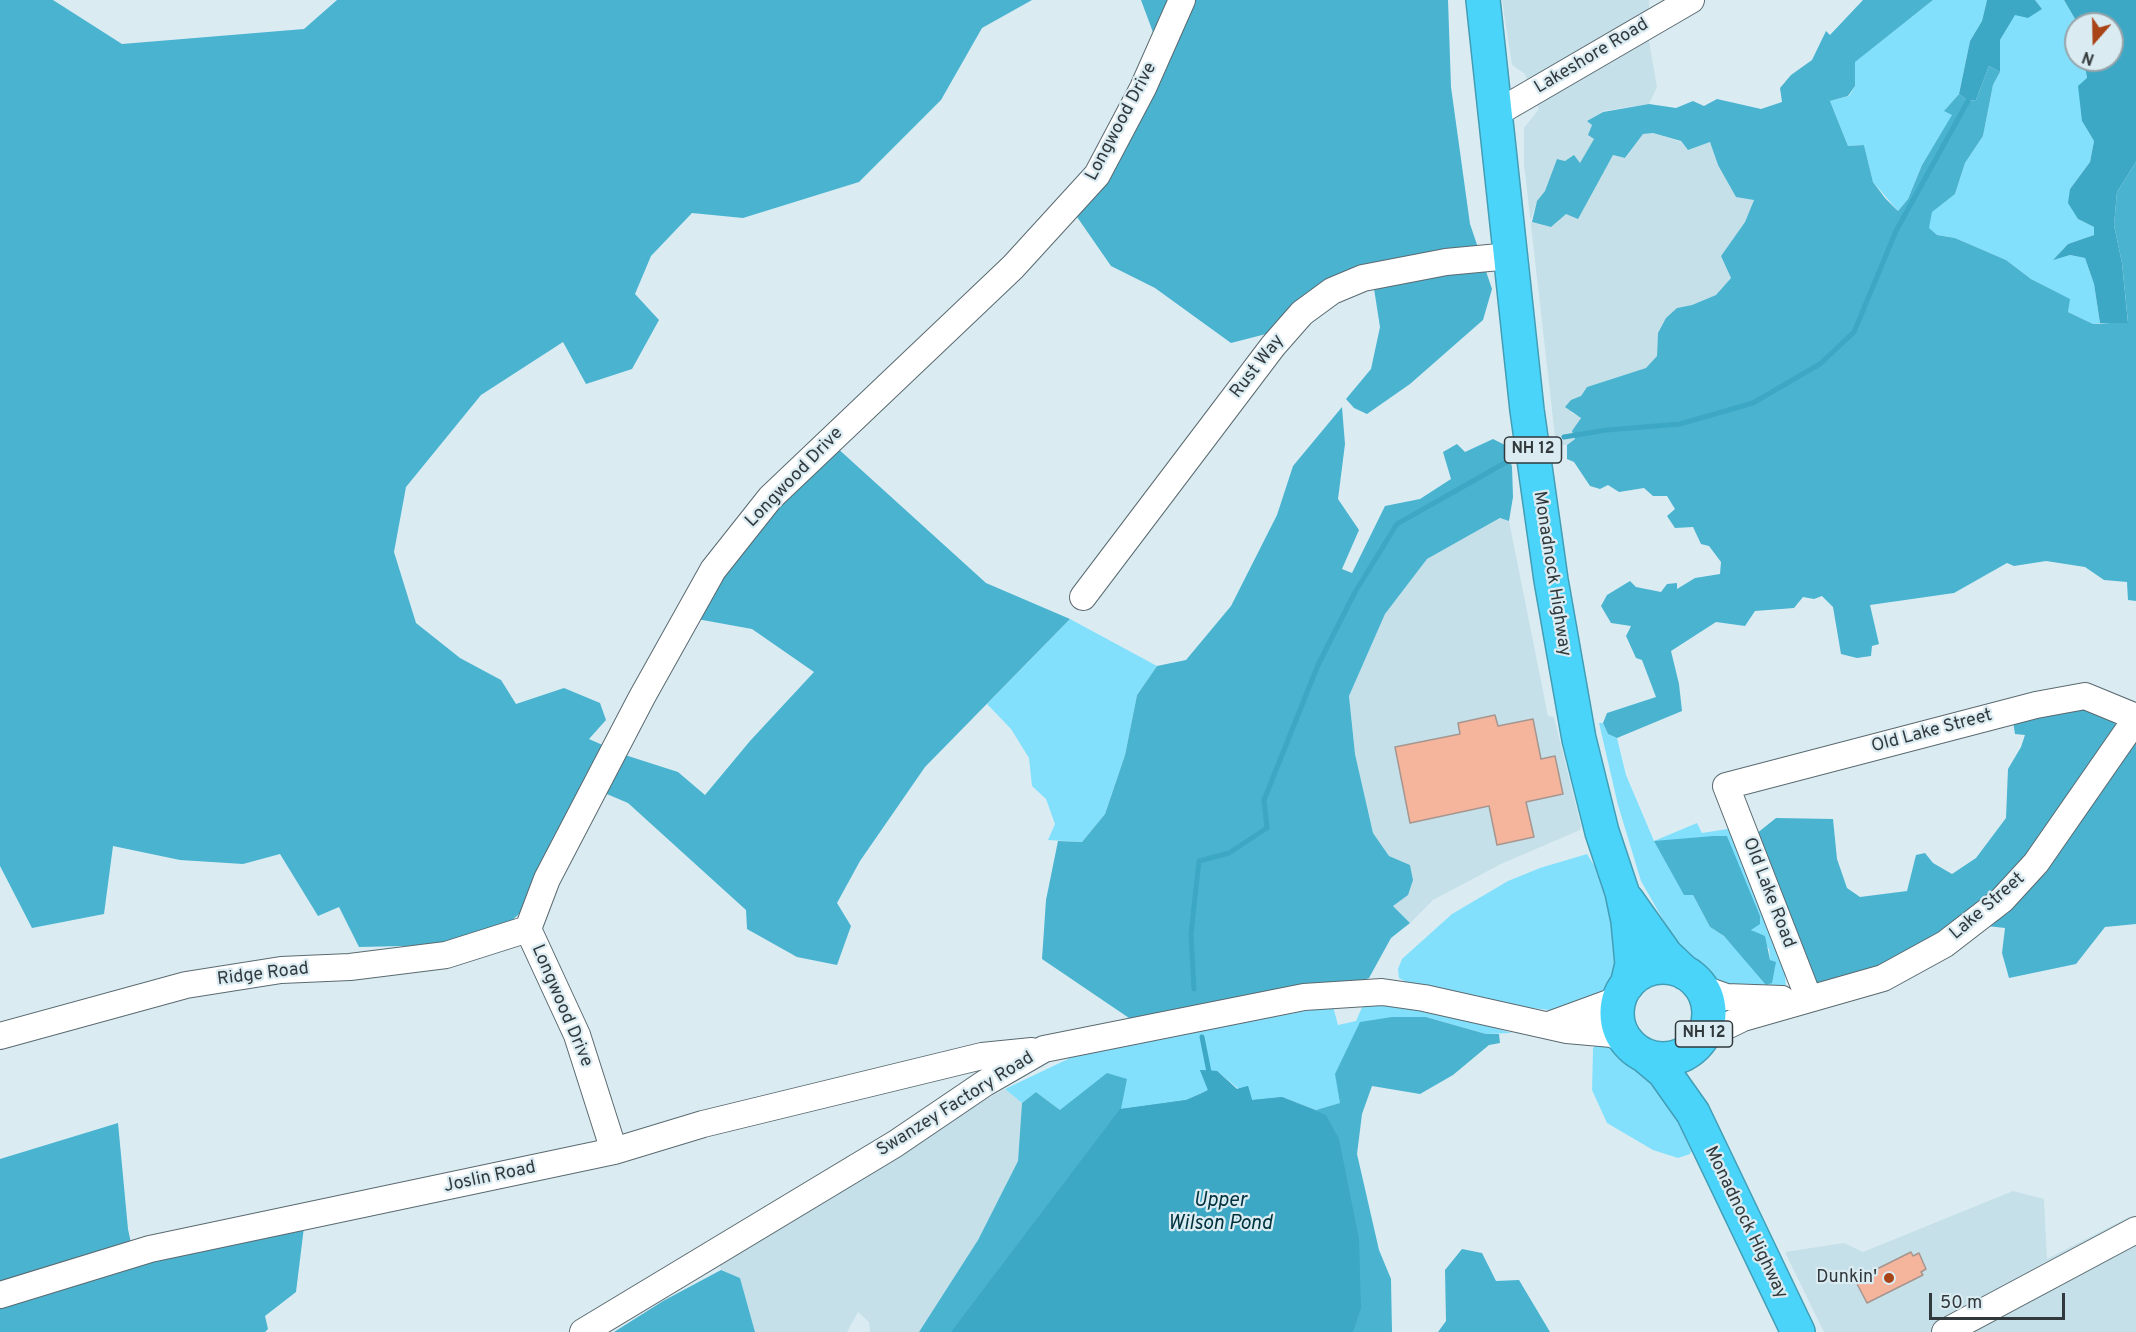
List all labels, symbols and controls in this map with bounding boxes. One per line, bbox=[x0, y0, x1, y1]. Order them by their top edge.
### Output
north arrow bbox=[2064, 12, 2124, 72]
street label: Lakeshore Road bbox=[1531, 15, 1653, 99]
text: N bbox=[2080, 46, 2097, 68]
street label: Longwood Drive bbox=[1082, 59, 1162, 185]
street label: Rust Way bbox=[1226, 331, 1290, 403]
street label: Longwood Drive bbox=[742, 423, 848, 533]
road number: NH 12 bbox=[1504, 437, 1562, 463]
street label: Monadnock Highway bbox=[1527, 490, 1575, 658]
street label: Old Lake Street bbox=[1869, 705, 1995, 759]
street label: Old Lake Road bbox=[1737, 835, 1799, 951]
street label: Lake Street bbox=[1946, 869, 2030, 945]
street label: Longwood Drive bbox=[525, 942, 597, 1070]
street label: Ridge Road bbox=[216, 959, 310, 991]
road number: NH 12 bbox=[1676, 1021, 1732, 1047]
street label: Swanzey Factory Road bbox=[874, 1048, 1038, 1162]
street label: Monadnock Highway bbox=[1699, 1143, 1791, 1303]
street label: Joslin Road bbox=[442, 1158, 538, 1198]
water label: Upper Wilson Pond bbox=[1168, 1190, 1272, 1237]
place label: Dunkin' bbox=[1816, 1267, 1877, 1289]
marker: Dunkin' bbox=[1882, 1271, 1896, 1285]
scale bar bbox=[1932, 1281, 2068, 1319]
text: 50 m bbox=[1940, 1292, 1982, 1315]

